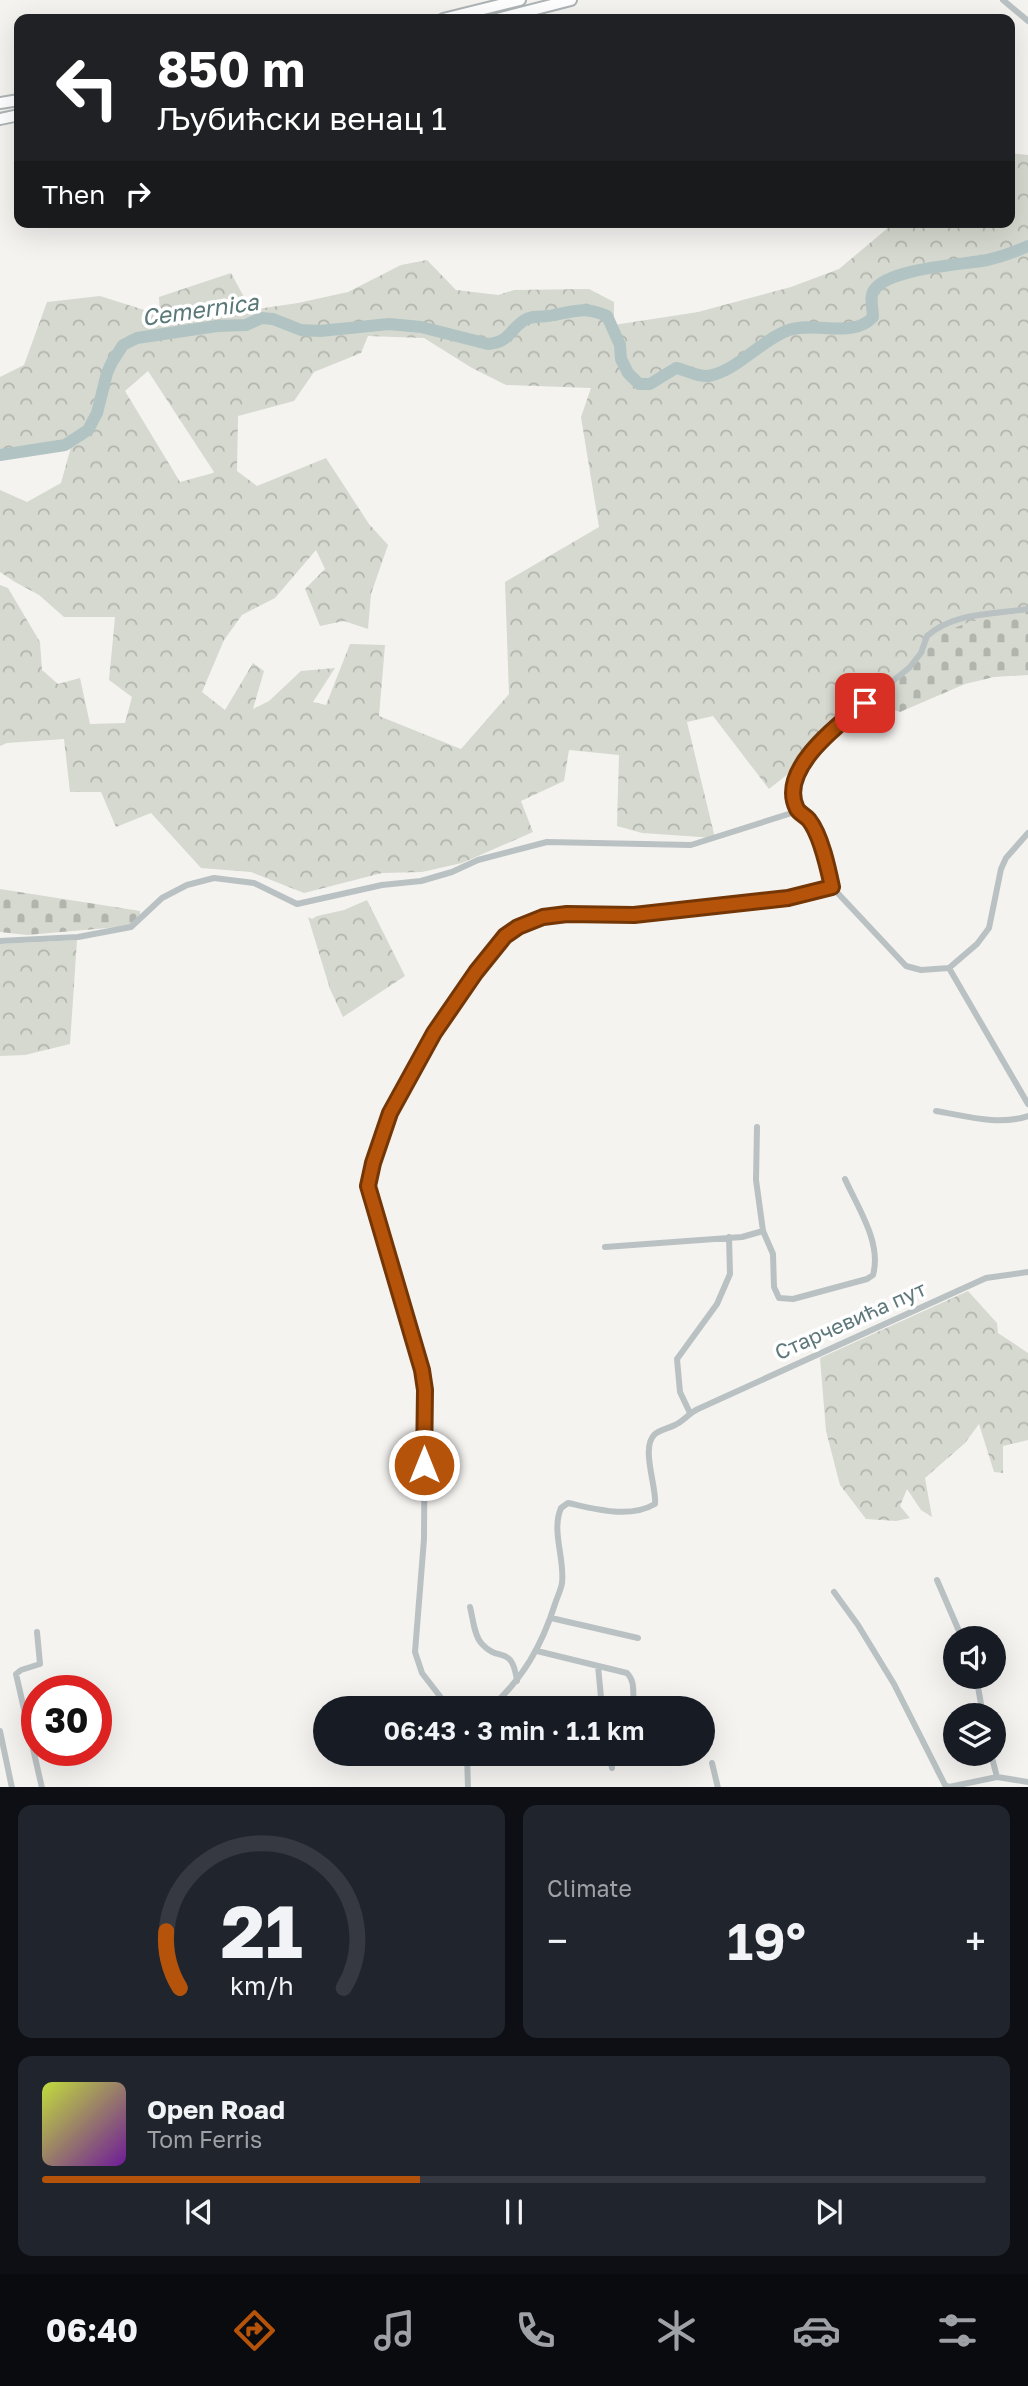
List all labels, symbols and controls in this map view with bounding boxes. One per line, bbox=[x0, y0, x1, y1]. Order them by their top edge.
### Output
text: 850 m bbox=[157, 39, 305, 98]
icon: left bbox=[42, 42, 133, 133]
text: Љубићски венац 1 bbox=[157, 99, 447, 137]
icon: right bbox=[119, 175, 157, 213]
text: Then bbox=[42, 179, 105, 210]
water label: Cemernica bbox=[140, 287, 261, 331]
pin bbox=[835, 673, 895, 733]
icon: arrive bbox=[846, 684, 884, 722]
street label: Старчевића пут bbox=[770, 1275, 930, 1365]
position arrow bbox=[387, 1428, 461, 1502]
map controls bbox=[943, 1626, 1006, 1766]
button: sound bbox=[943, 1626, 1006, 1689]
speed limit sign: 30 bbox=[21, 1675, 112, 1766]
button: layers bbox=[943, 1703, 1006, 1766]
text: 06:43 · 3 min · 1.1 km bbox=[383, 1715, 645, 1746]
text: Climate bbox=[547, 1874, 632, 1902]
text: 21 bbox=[221, 1887, 302, 1974]
text: 19° bbox=[727, 1909, 806, 1971]
text: − bbox=[547, 1918, 568, 1963]
text: + bbox=[965, 1918, 986, 1963]
text: km/h bbox=[230, 1969, 293, 2000]
text: Open Road bbox=[147, 2094, 285, 2125]
text: Tom Ferris bbox=[147, 2125, 262, 2153]
icon: previous bbox=[180, 2193, 218, 2231]
icon: pause bbox=[495, 2193, 533, 2231]
icon: next bbox=[810, 2193, 848, 2231]
icon: directions bbox=[230, 2306, 279, 2355]
icon: music bbox=[370, 2306, 419, 2355]
icon: phone bbox=[511, 2306, 560, 2355]
icon: climate bbox=[652, 2306, 701, 2355]
icon: car bbox=[792, 2306, 841, 2355]
icon: filters bbox=[933, 2306, 982, 2355]
text: 06:40 bbox=[46, 2311, 138, 2349]

